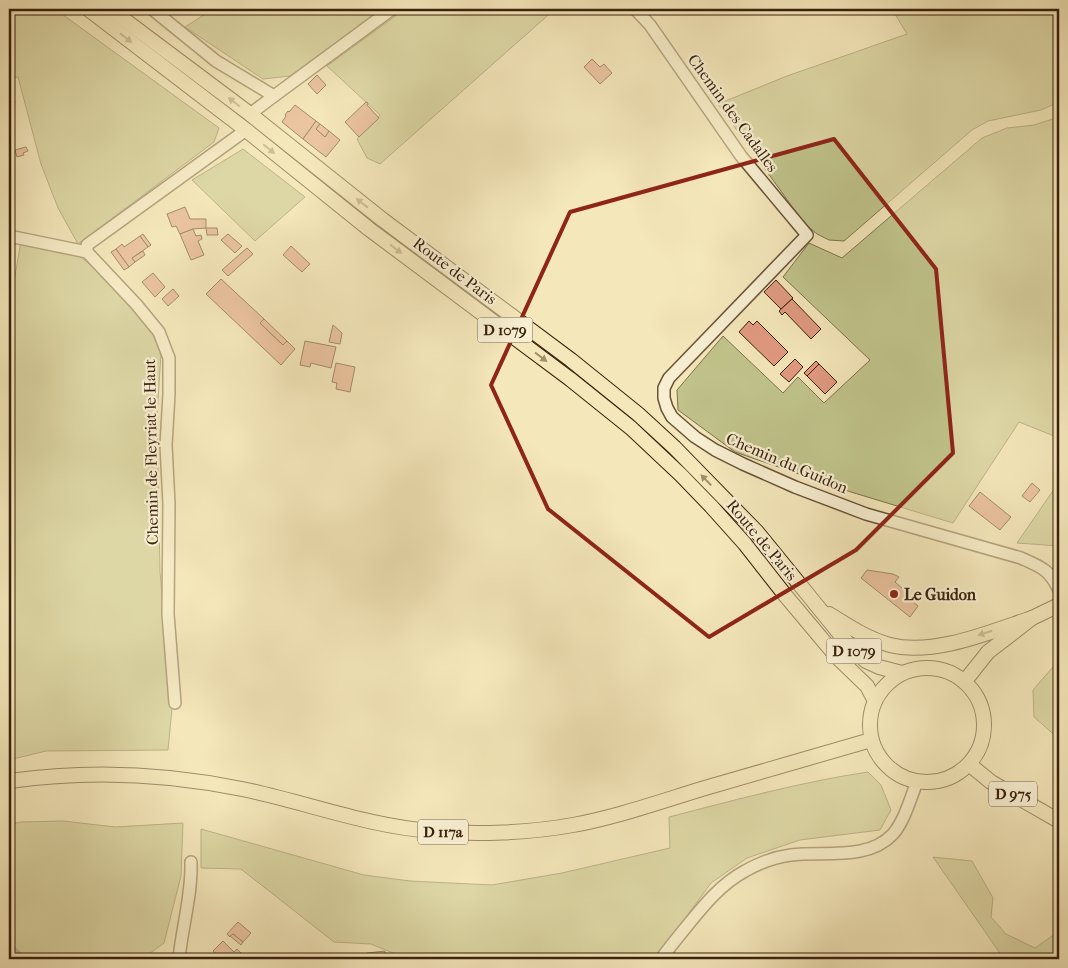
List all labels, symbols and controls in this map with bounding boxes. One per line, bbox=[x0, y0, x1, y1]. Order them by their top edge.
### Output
one-way arrow bbox=[120, 33, 133, 44]
street label: Chemin des Cadalles bbox=[684, 50, 782, 176]
one-way arrow bbox=[228, 97, 241, 108]
one-way arrow bbox=[262, 143, 275, 154]
one-way arrow bbox=[356, 198, 369, 209]
street label: Route de Paris bbox=[409, 233, 501, 309]
one-way arrow bbox=[389, 244, 402, 255]
road number: D 1079 bbox=[478, 318, 532, 342]
one-way arrow bbox=[534, 352, 547, 362]
street label: Chemin de Fleyriat le Haut bbox=[140, 359, 162, 545]
street label: Chemin du Guidon bbox=[723, 429, 851, 498]
one-way arrow bbox=[701, 474, 713, 486]
street label: Route de Paris bbox=[723, 496, 801, 584]
place label: Le Guidon bbox=[904, 585, 977, 604]
marker: Le Guidon bbox=[888, 588, 900, 600]
one-way arrow bbox=[977, 629, 992, 637]
road number: D 1079 bbox=[826, 638, 882, 664]
road number: D 975 bbox=[989, 782, 1037, 806]
road number: D 117a bbox=[418, 820, 468, 844]

